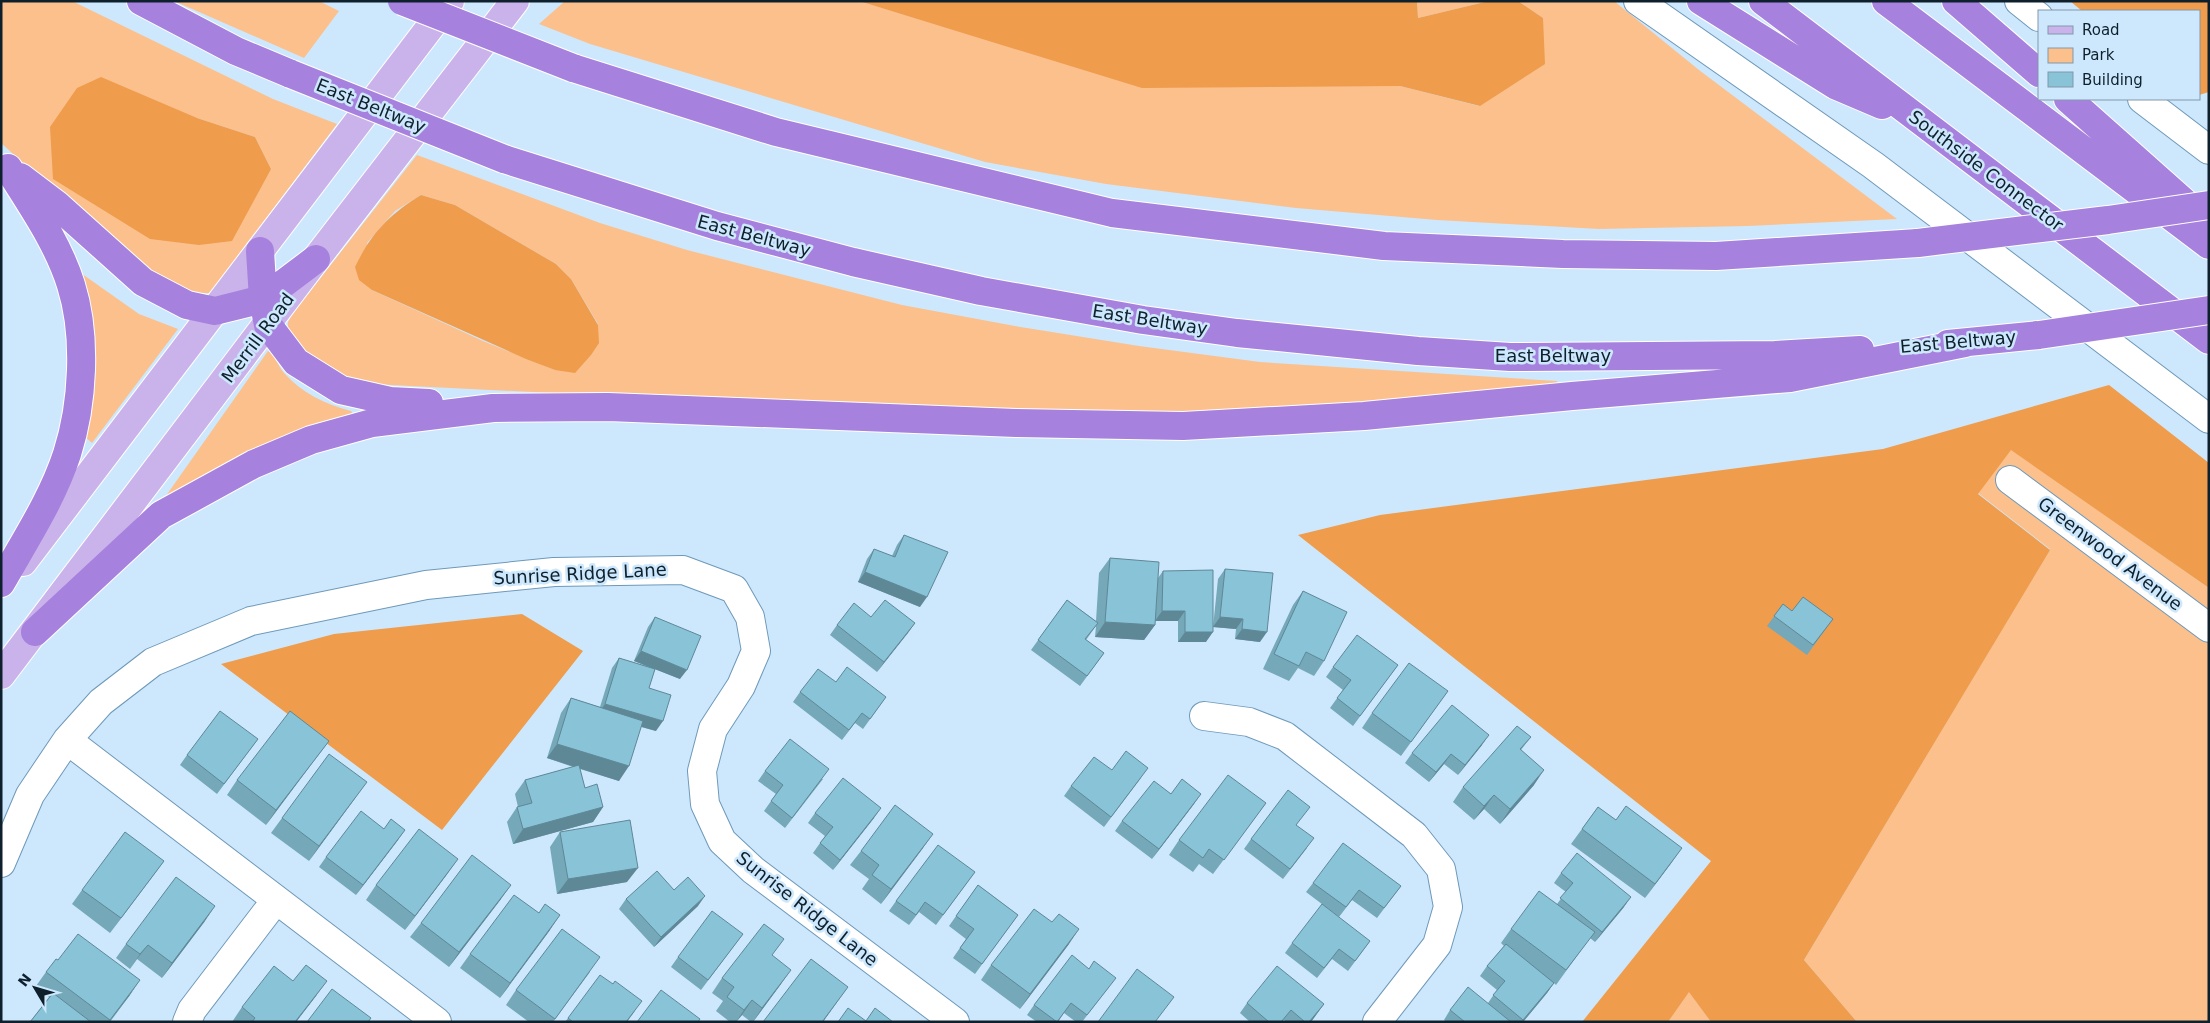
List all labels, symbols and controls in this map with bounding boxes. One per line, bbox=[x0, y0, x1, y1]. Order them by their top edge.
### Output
legend bbox=[2038, 10, 2200, 100]
text: Road bbox=[2082, 21, 2120, 39]
text: Park bbox=[2082, 46, 2115, 64]
text: Building bbox=[2082, 71, 2143, 89]
street label: East Beltway bbox=[313, 74, 429, 137]
street label: Southside Connector bbox=[1905, 106, 2068, 236]
street label: East Beltway bbox=[695, 210, 813, 261]
street label: Merrill Road bbox=[217, 289, 298, 387]
street label: East Beltway bbox=[1091, 300, 1210, 339]
street label: East Beltway bbox=[1899, 326, 2017, 357]
street label: East Beltway bbox=[1495, 345, 1612, 366]
street label: Greenwood Avenue bbox=[2034, 492, 2187, 615]
street label: Sunrise Ridge Lane bbox=[493, 558, 667, 589]
street label: Sunrise Ridge Lane bbox=[732, 847, 882, 970]
north arrow bbox=[10, 963, 60, 1013]
text: N bbox=[15, 970, 35, 990]

